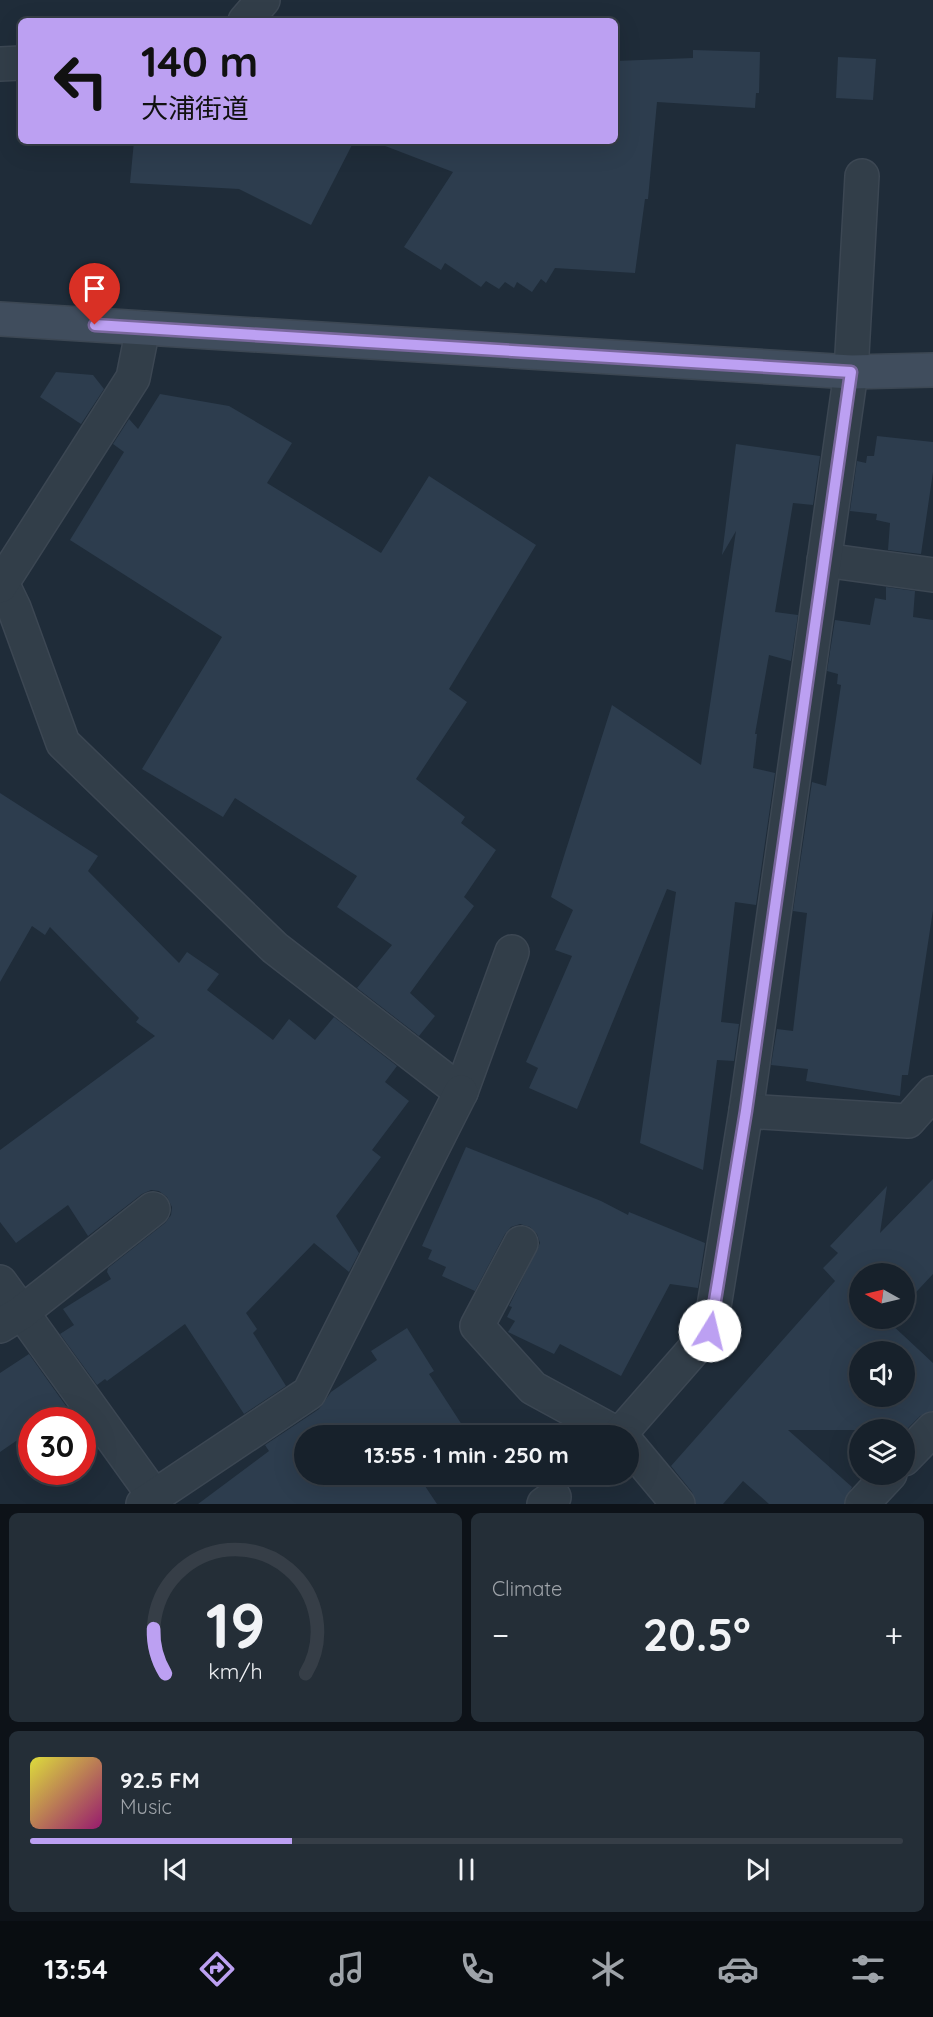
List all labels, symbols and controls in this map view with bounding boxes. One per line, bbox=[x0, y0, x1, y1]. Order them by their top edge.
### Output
text: 140 m bbox=[141, 35, 258, 88]
icon: left bbox=[42, 42, 120, 120]
text: 大浦街道 bbox=[141, 91, 249, 125]
pin bbox=[69, 263, 120, 325]
icon: arrive bbox=[78, 272, 111, 305]
north arrow bbox=[849, 1263, 915, 1329]
map controls bbox=[849, 1263, 915, 1485]
position arrow bbox=[678, 1299, 742, 1363]
button: sound bbox=[849, 1341, 915, 1407]
speed limit sign: 30 bbox=[18, 1407, 96, 1485]
button: layers bbox=[849, 1419, 915, 1485]
text: 13:55 · 1 min · 250 m bbox=[364, 1441, 569, 1469]
text: Climate bbox=[492, 1576, 562, 1601]
text: 19 bbox=[206, 1586, 265, 1664]
text: 20.5° bbox=[643, 1606, 751, 1662]
text: − bbox=[492, 1614, 509, 1655]
text: + bbox=[884, 1614, 903, 1655]
text: km/h bbox=[208, 1659, 263, 1685]
text: 92.5 FM bbox=[120, 1766, 200, 1794]
text: Music bbox=[120, 1794, 172, 1819]
icon: previous bbox=[159, 1853, 192, 1886]
icon: pause bbox=[450, 1853, 483, 1886]
icon: next bbox=[741, 1853, 774, 1886]
icon: directions bbox=[196, 1948, 238, 1990]
icon: music bbox=[326, 1948, 368, 1990]
icon: phone bbox=[456, 1948, 498, 1990]
icon: climate bbox=[587, 1948, 629, 1990]
icon: car bbox=[717, 1948, 759, 1990]
icon: filters bbox=[847, 1948, 889, 1990]
text: 13:54 bbox=[44, 1952, 108, 1986]

